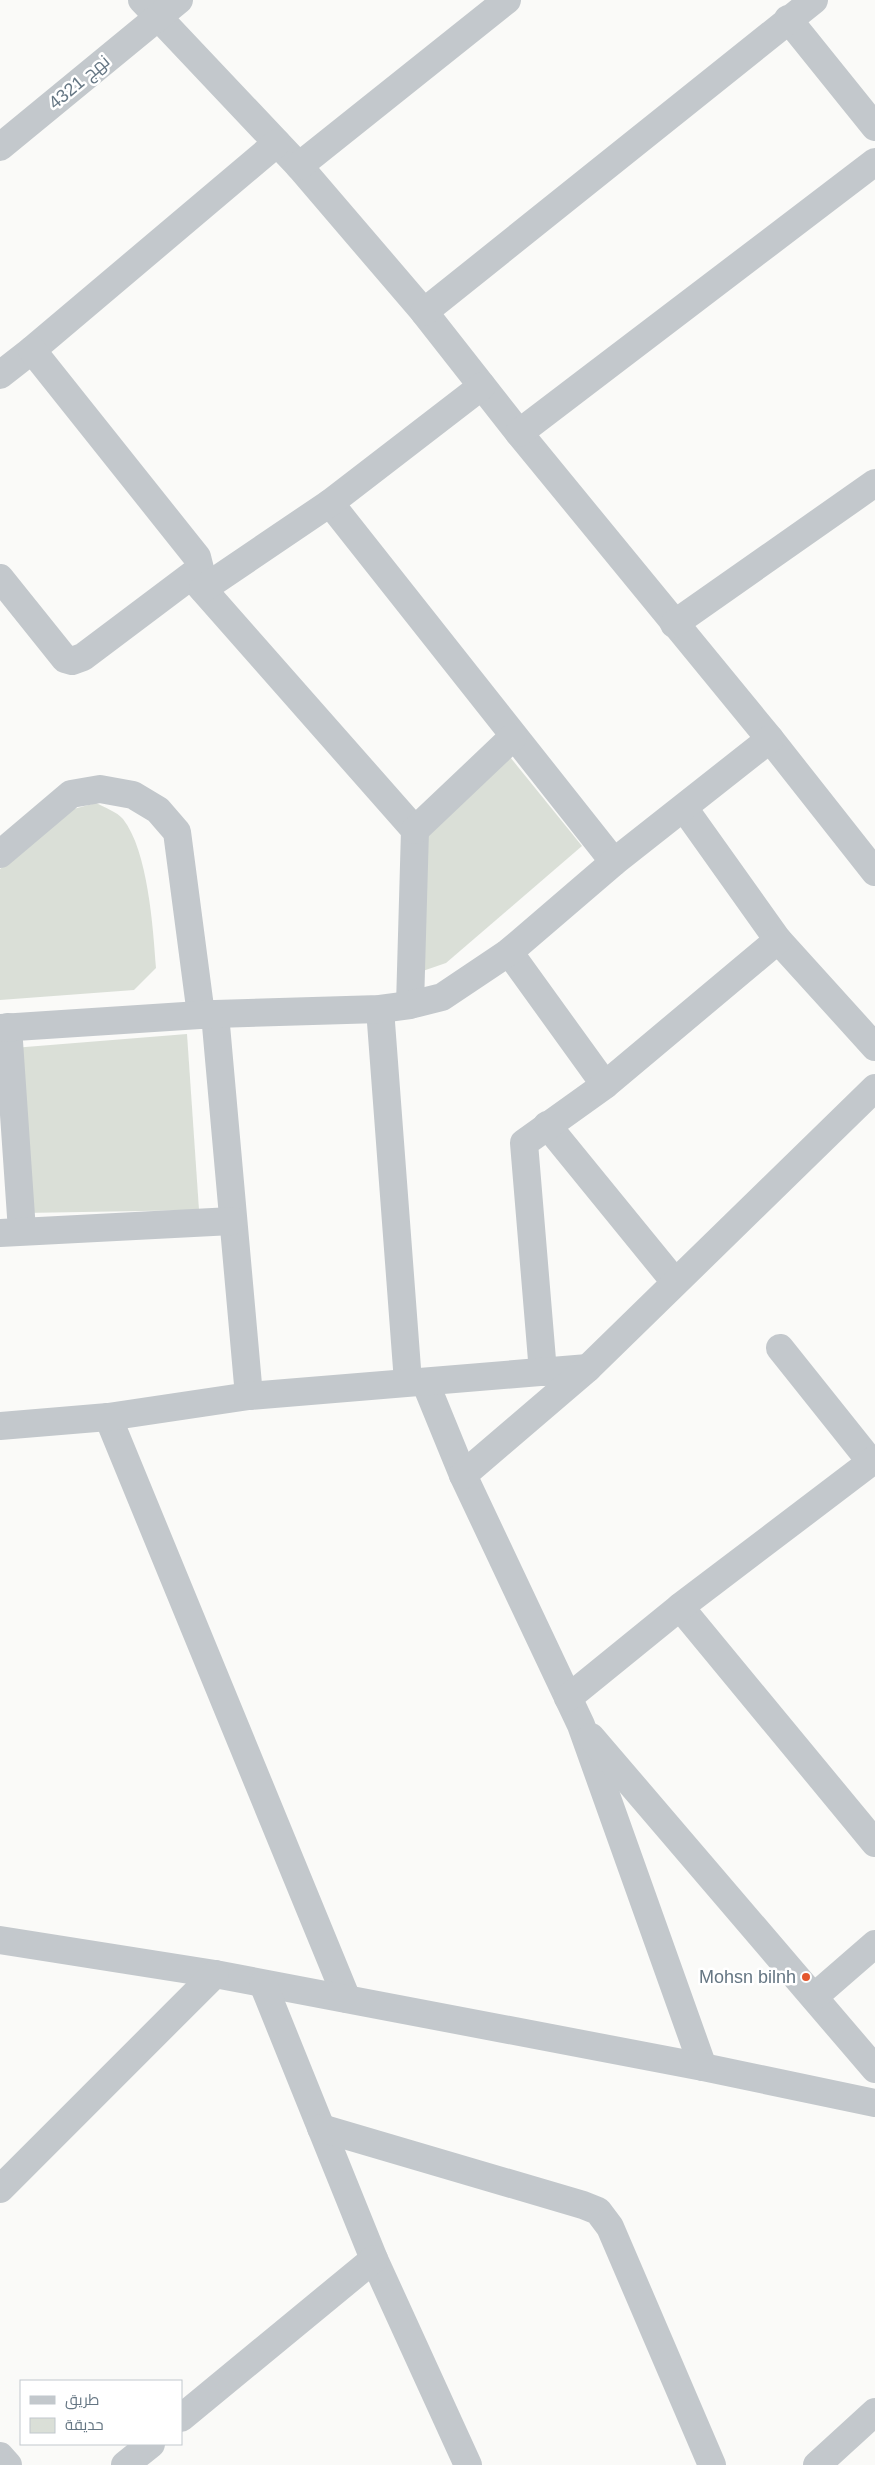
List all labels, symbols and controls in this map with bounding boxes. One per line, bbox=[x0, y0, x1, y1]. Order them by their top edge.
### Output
street label: نهج 4321 bbox=[45, 51, 115, 115]
place label: Mohsn bilnh bbox=[699, 1967, 796, 1987]
marker: Mohsn bilnh bbox=[800, 1971, 812, 1983]
legend bbox=[20, 2380, 182, 2445]
text: طريق bbox=[65, 2391, 99, 2410]
text: حديقة bbox=[65, 2416, 104, 2433]

